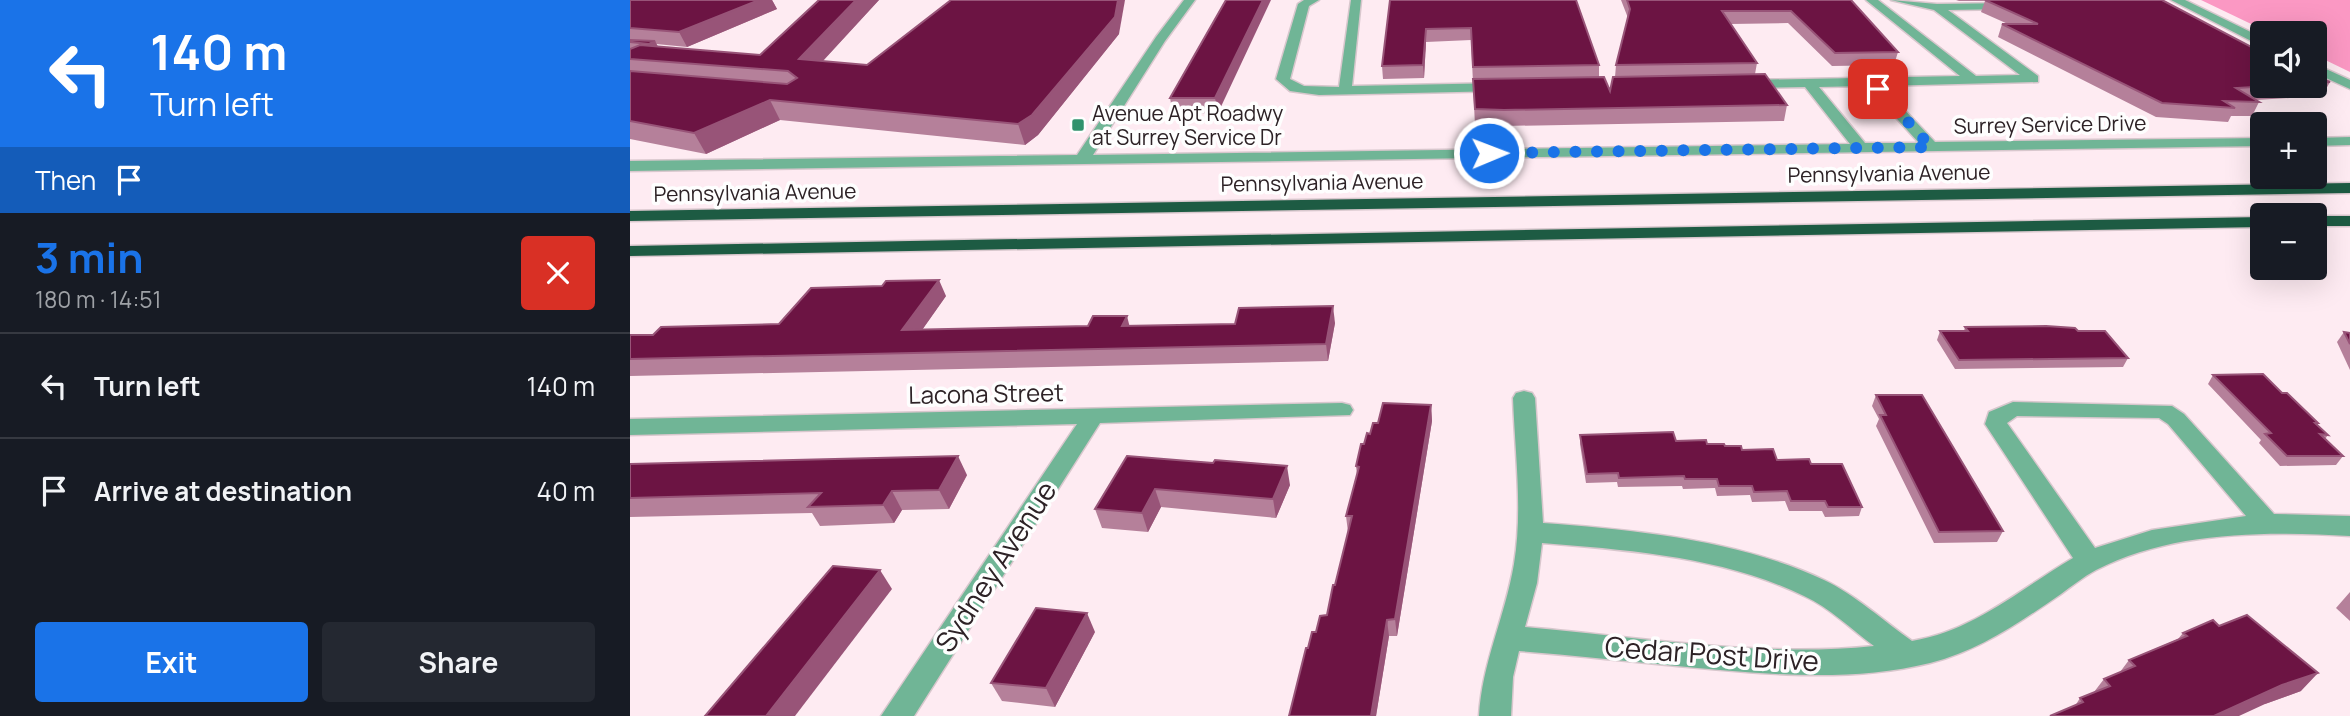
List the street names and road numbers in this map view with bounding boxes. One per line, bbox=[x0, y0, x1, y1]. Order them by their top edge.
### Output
street label: Surrey Service Drive bbox=[1953, 108, 2147, 140]
street label: Pennsylvania Avenue bbox=[1787, 157, 1991, 189]
street label: Pennsylvania Avenue bbox=[1220, 166, 1424, 198]
street label: Pennsylvania Avenue bbox=[653, 176, 857, 208]
street label: Lacona Street bbox=[908, 375, 1064, 411]
street label: Sydney Avenue bbox=[926, 473, 1064, 659]
street label: Cedar Post Drive bbox=[1604, 627, 1820, 679]

